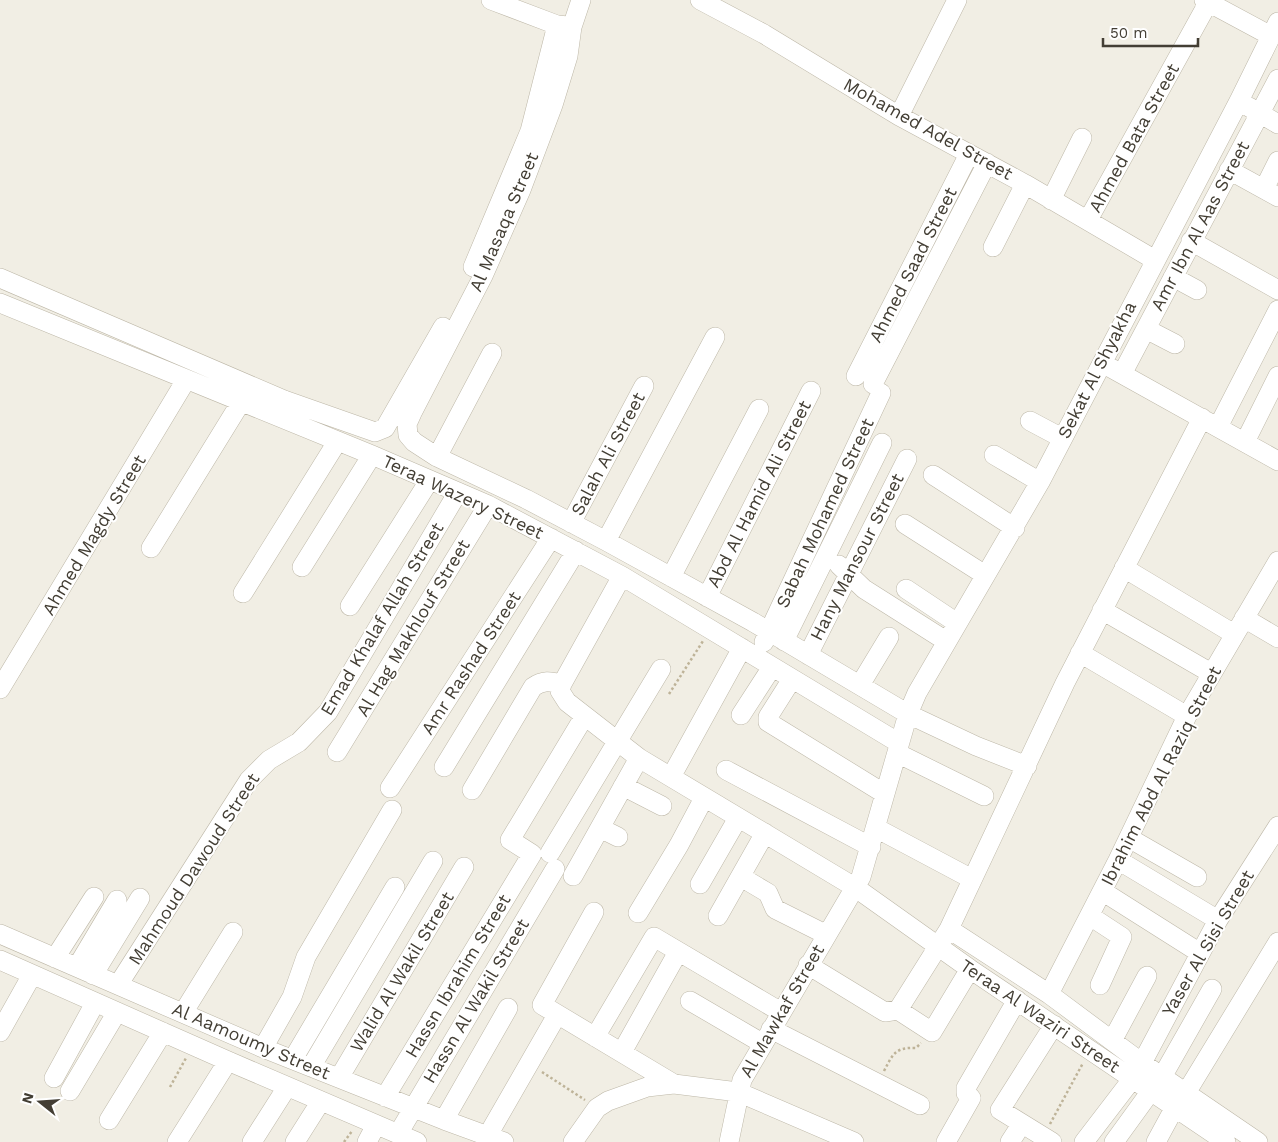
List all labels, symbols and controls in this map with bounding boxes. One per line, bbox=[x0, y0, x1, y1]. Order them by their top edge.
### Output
scale bar bbox=[1103, 15, 1198, 47]
text: 50 m bbox=[1110, 24, 1147, 42]
street label: Ahmed Bata Street bbox=[1084, 59, 1183, 216]
street label: Mohamed Adel Street bbox=[840, 73, 1017, 184]
street label: Amr Ibn Al Aas Street bbox=[1146, 137, 1253, 314]
street label: Al Masaqa Street bbox=[465, 149, 543, 295]
street label: Ahmed Saad Street bbox=[864, 183, 961, 346]
street label: Sekat Al Shyakha bbox=[1053, 298, 1140, 442]
street label: Salah Ali Street bbox=[566, 388, 649, 519]
street label: Abd Al Hamid Ali Street bbox=[702, 396, 815, 591]
street label: Sabah Mohamed Street bbox=[771, 414, 878, 611]
street label: Ahmed Magdy Street bbox=[37, 450, 150, 619]
street label: Teraa Wazery Street bbox=[379, 450, 547, 543]
street label: Hany Mansour Street bbox=[805, 469, 908, 644]
street label: Emad Khalaf Allah Street bbox=[316, 518, 448, 719]
street label: Al Hag Makhlouf Street bbox=[351, 535, 474, 720]
street label: Amr Rashad Street bbox=[416, 587, 525, 738]
street label: Ibrahim Abd Al Raziq Street bbox=[1096, 662, 1225, 889]
street label: Mahmoud Dawoud Street bbox=[124, 769, 264, 969]
street label: Yaser Al Sisi Street bbox=[1157, 866, 1258, 1019]
street label: Walid Al Wakil Street bbox=[345, 887, 458, 1056]
street label: Hassn Ibrahim Street bbox=[400, 890, 515, 1061]
street label: Hassn Al Wakil Street bbox=[418, 914, 533, 1087]
street label: Al Mawkaf Street bbox=[735, 940, 828, 1081]
street label: Teraa Al Waziri Street bbox=[957, 954, 1124, 1077]
street label: Al Aamoumy Street bbox=[169, 998, 334, 1083]
north arrow bbox=[15, 1077, 65, 1127]
text: N bbox=[18, 1091, 37, 1105]

